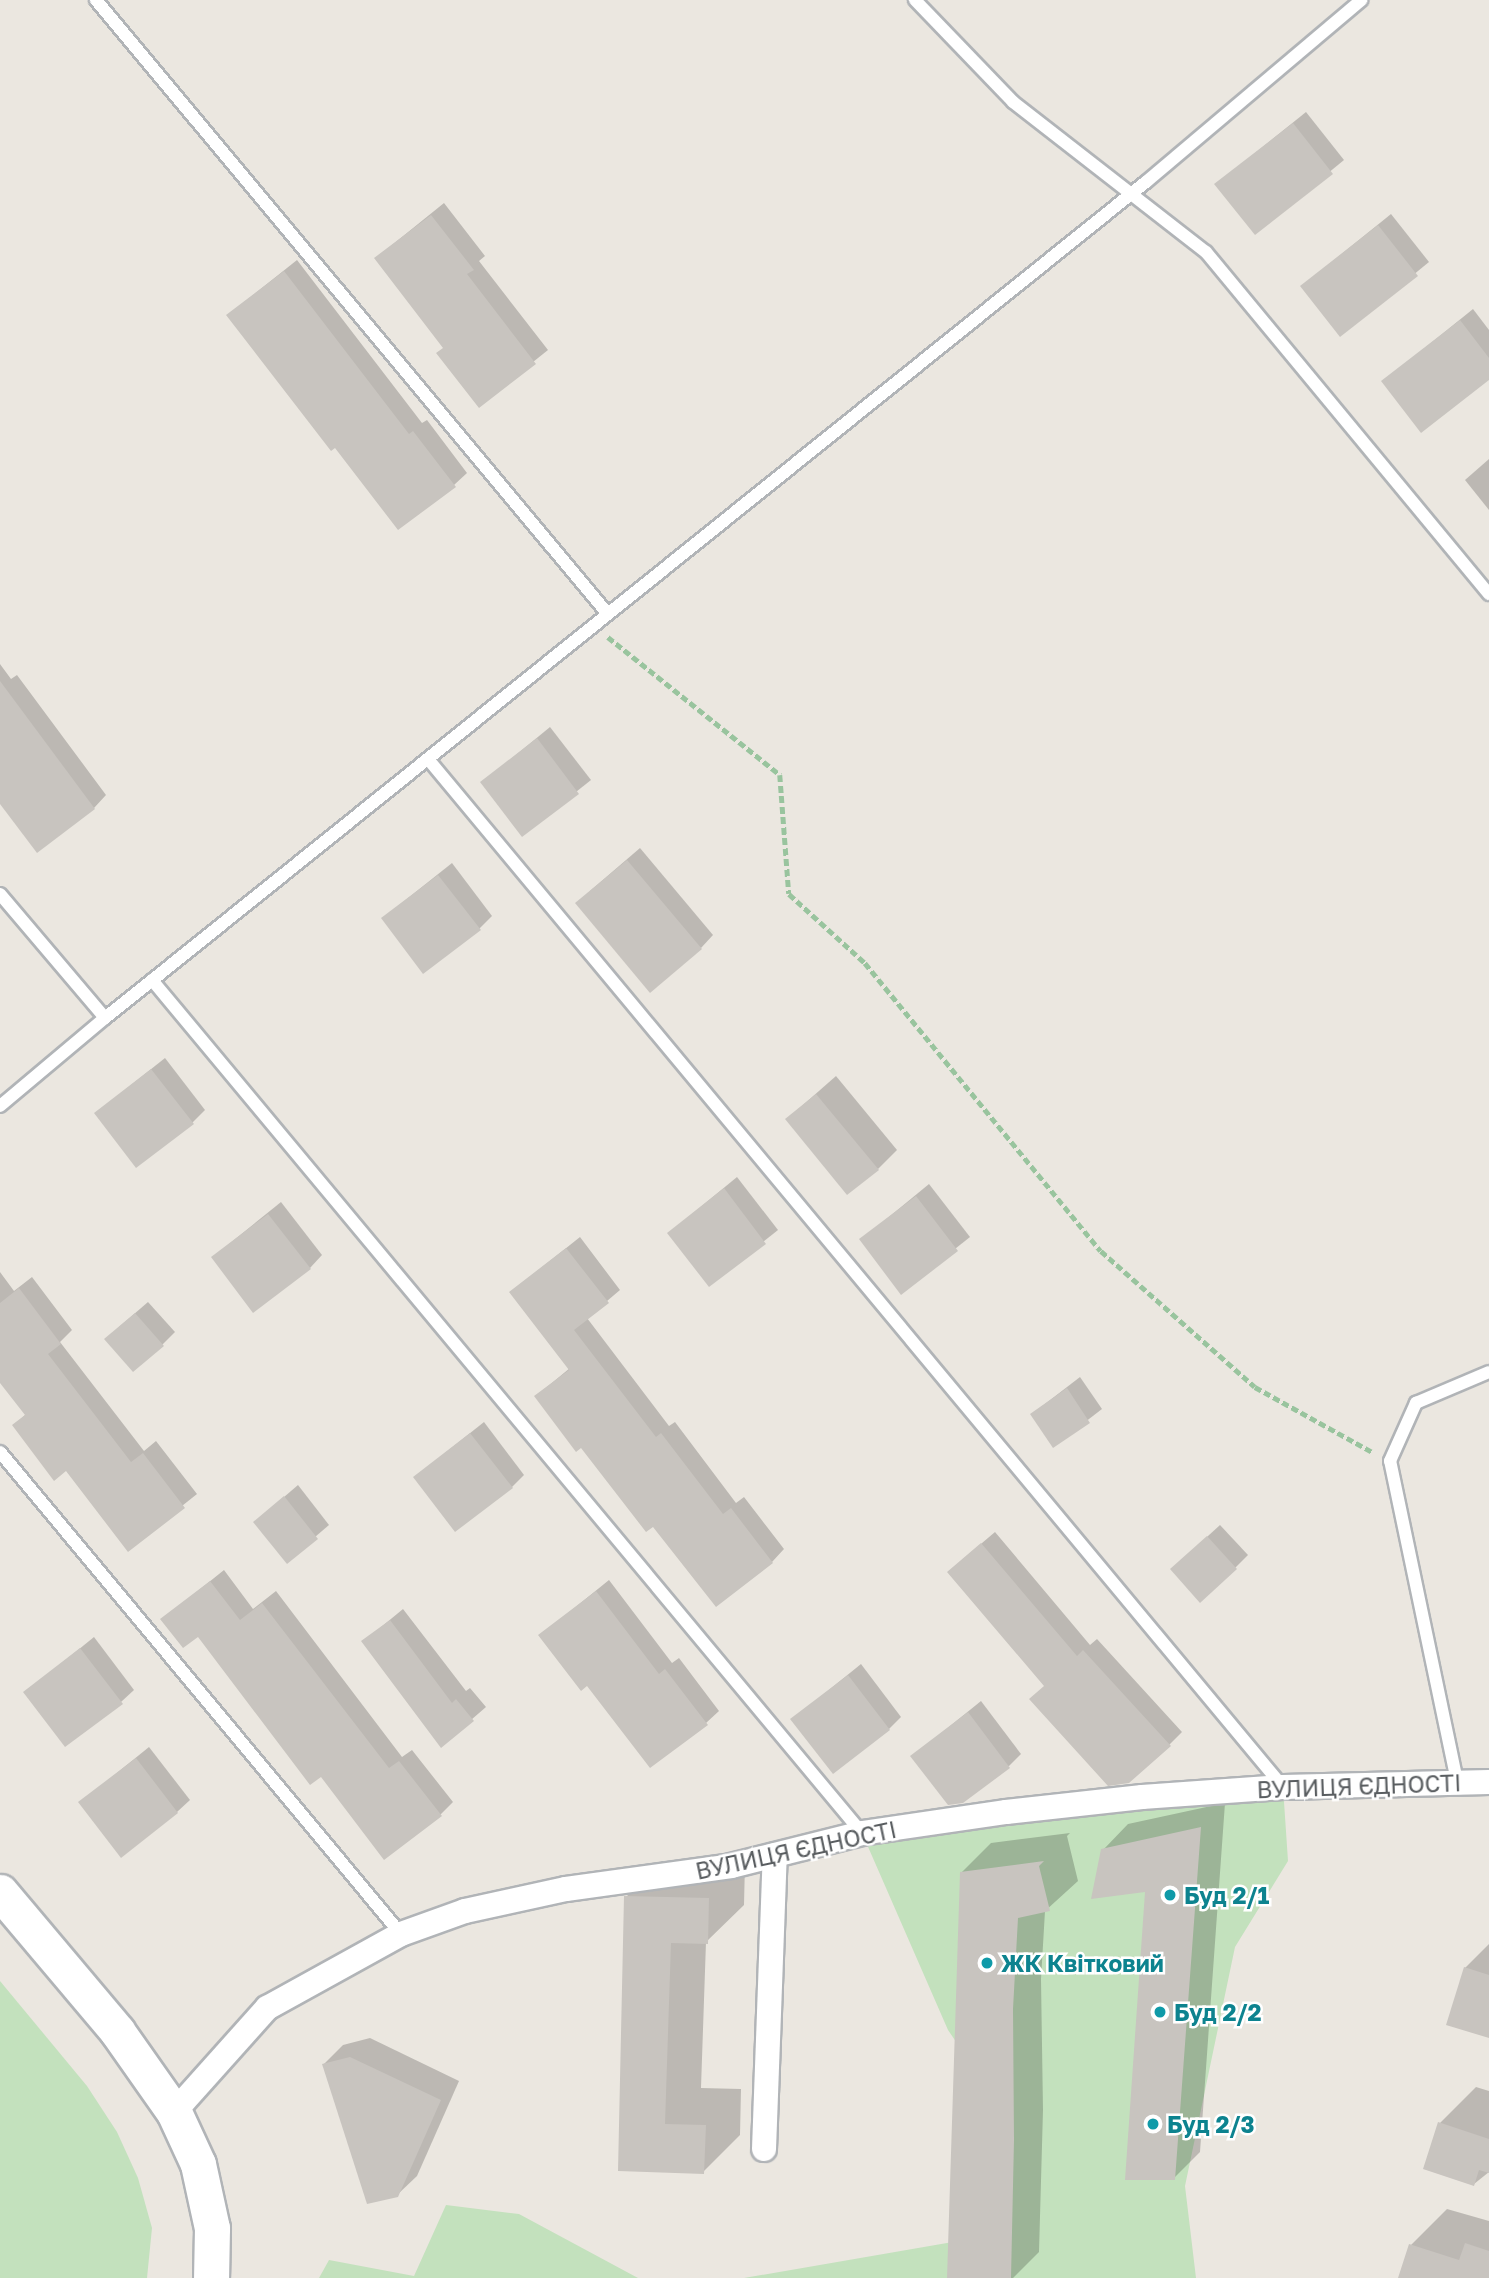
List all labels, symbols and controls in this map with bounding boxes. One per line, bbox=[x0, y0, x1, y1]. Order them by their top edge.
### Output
street label: ВУЛИЦЯ ЄДНОСТІ bbox=[1256, 1769, 1462, 1803]
street label: ВУЛИЦЯ ЄДНОСТІ bbox=[693, 1815, 899, 1885]
place label: Буд 2/1 bbox=[1184, 1881, 1269, 1909]
marker: Буд 2/1 bbox=[1162, 1887, 1178, 1903]
place label: ЖК Квітковий bbox=[1001, 1949, 1164, 1977]
marker: ЖК Квітковий bbox=[979, 1955, 995, 1971]
place label: Буд 2/2 bbox=[1174, 1998, 1262, 2026]
marker: Буд 2/2 bbox=[1152, 2004, 1168, 2020]
place label: Буд 2/3 bbox=[1167, 2110, 1255, 2138]
marker: Буд 2/3 bbox=[1145, 2116, 1161, 2132]

